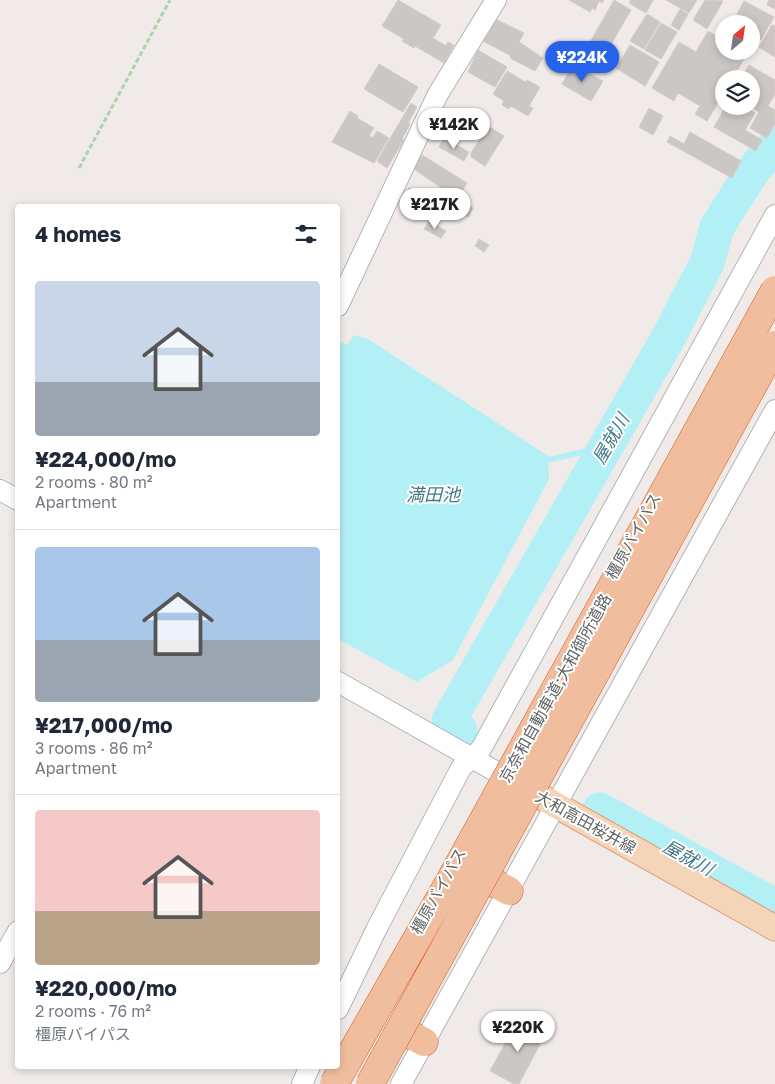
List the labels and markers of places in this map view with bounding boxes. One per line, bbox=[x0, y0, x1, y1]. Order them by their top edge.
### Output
pin: ¥224K bbox=[547, 41, 617, 83]
pin: ¥142K bbox=[419, 108, 489, 150]
pin: ¥217K bbox=[400, 188, 470, 230]
pin: ¥220K bbox=[483, 1010, 553, 1053]

